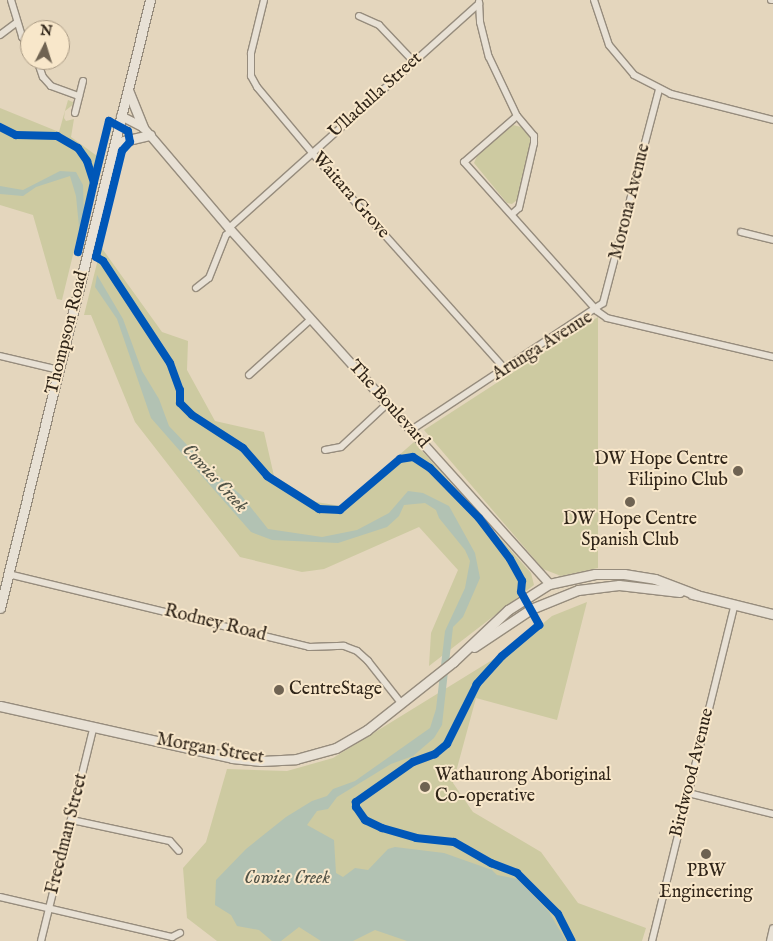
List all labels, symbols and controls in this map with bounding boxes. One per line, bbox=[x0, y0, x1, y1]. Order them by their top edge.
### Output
north arrow bbox=[20, 20, 70, 70]
text: N bbox=[39, 22, 53, 41]
street label: Ulladulla Street bbox=[325, 48, 427, 144]
street label: Morona Avenue bbox=[606, 142, 656, 262]
street label: Waitara Grove bbox=[307, 148, 393, 244]
street label: Thompson Road bbox=[42, 269, 94, 397]
street label: Arunga Avenue bbox=[489, 308, 597, 386]
street label: The Boulevard bbox=[343, 357, 433, 453]
water label: Cowies Creek bbox=[176, 440, 252, 518]
place label: DW Hope Centre Filipino Club bbox=[594, 450, 728, 492]
marker: DW Hope Centre Filipino Club bbox=[732, 465, 744, 477]
marker: DW Hope Centre Spanish Club bbox=[624, 496, 636, 508]
place label: DW Hope Centre Spanish Club bbox=[563, 510, 697, 552]
street label: Rodney Road bbox=[162, 601, 268, 647]
place label: CentreStage bbox=[289, 679, 382, 701]
marker: CentreStage bbox=[273, 684, 285, 696]
street label: Birdwood Avenue bbox=[667, 706, 719, 840]
street label: Morgan Street bbox=[155, 730, 265, 770]
place label: Wathaurong Aboriginal Co-operative bbox=[435, 766, 611, 809]
street label: Freedman Street bbox=[43, 771, 93, 897]
marker: Wathaurong Aboriginal Co-operative bbox=[419, 781, 431, 793]
marker: PBW Engineering bbox=[700, 848, 712, 860]
place label: PBW Engineering bbox=[659, 862, 753, 904]
water label: Cowies Creek bbox=[244, 868, 330, 890]

